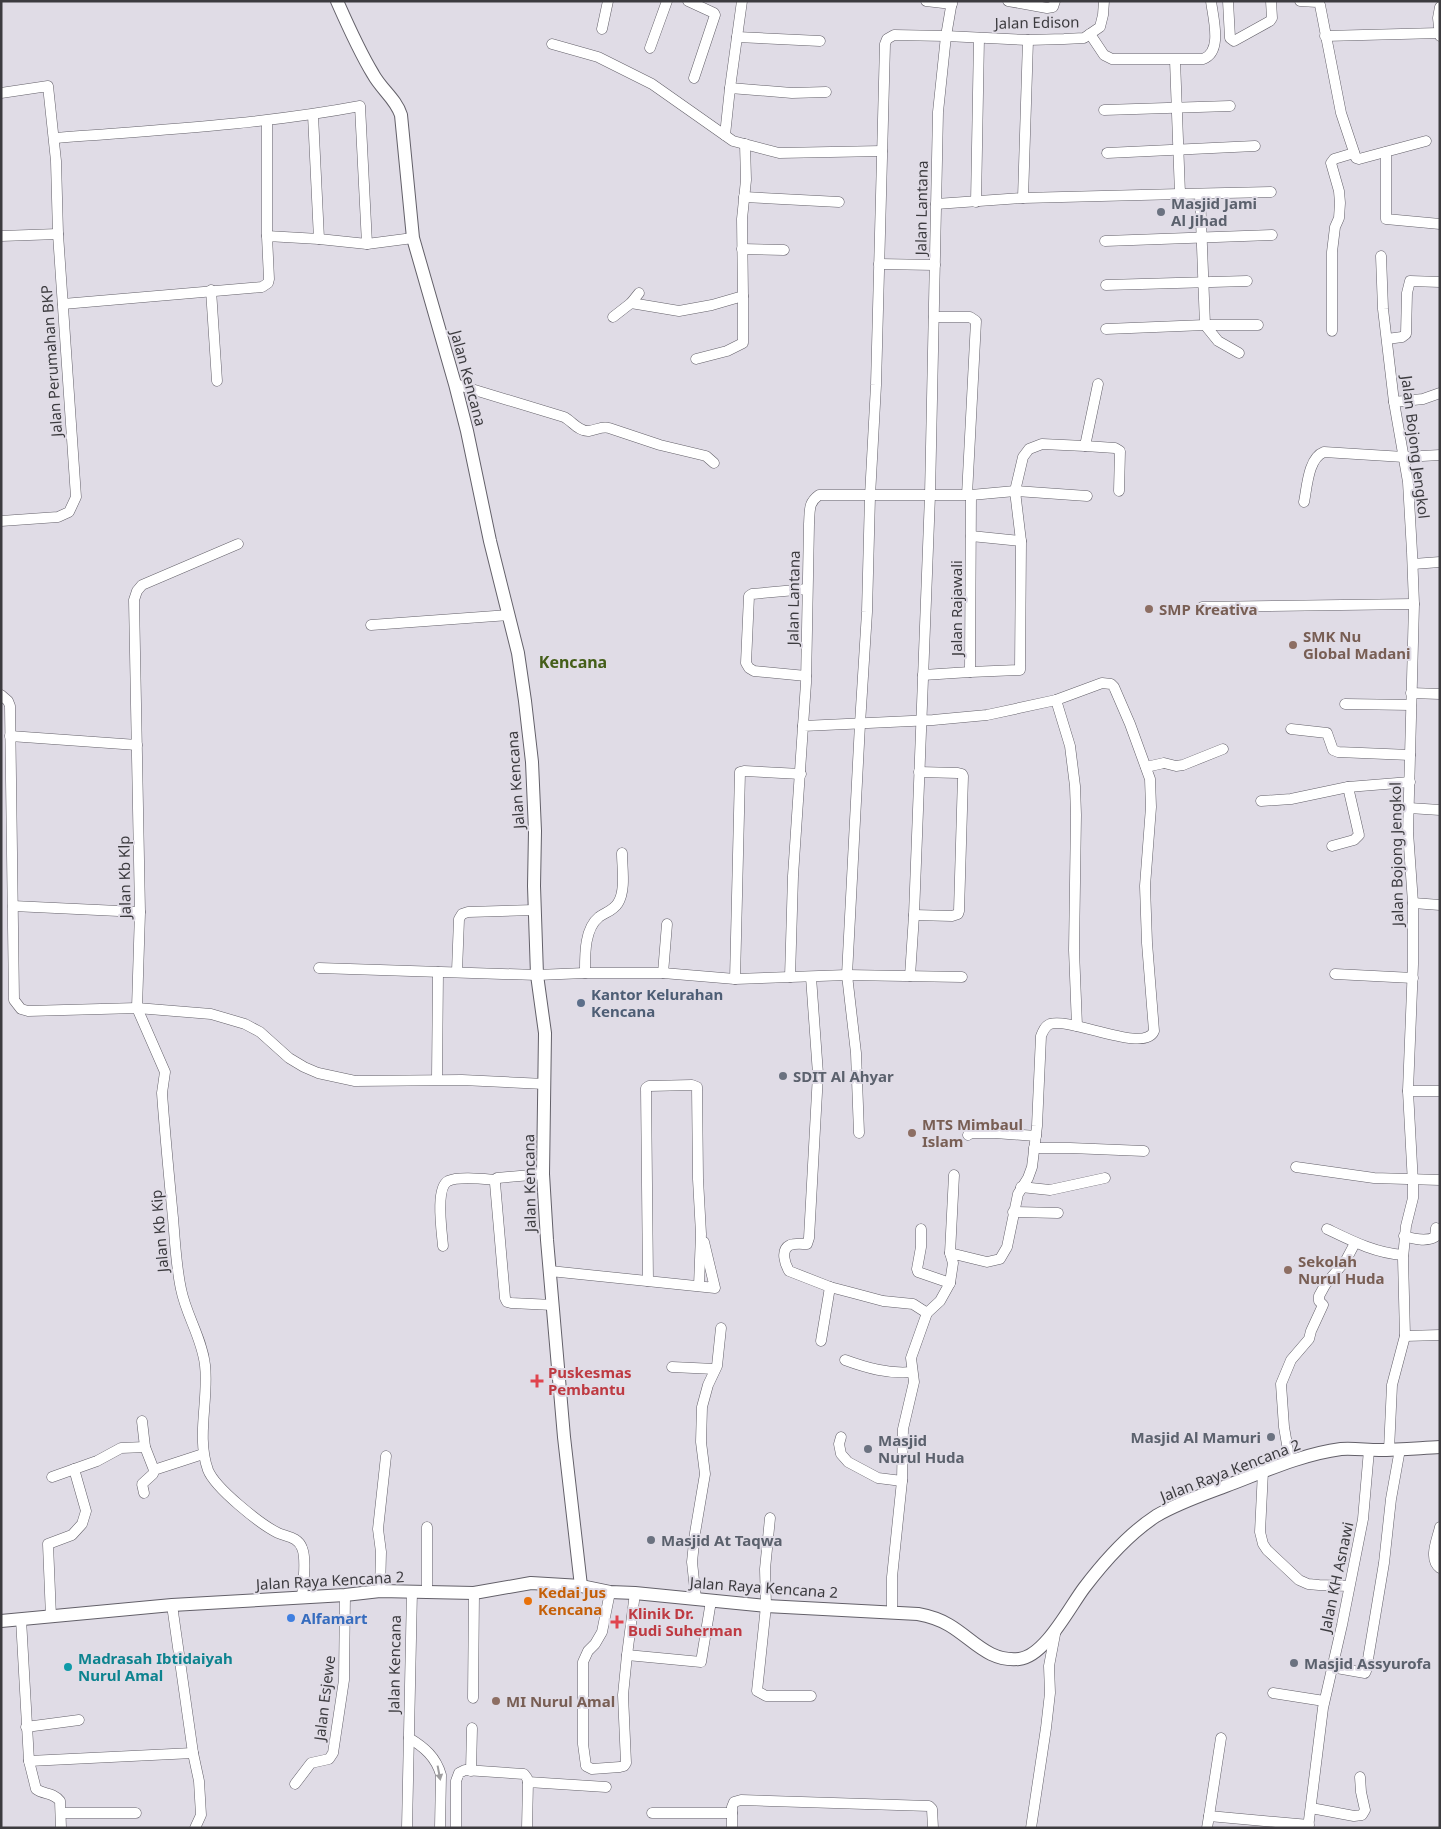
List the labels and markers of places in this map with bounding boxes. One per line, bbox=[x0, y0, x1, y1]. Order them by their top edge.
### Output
place label: Masjid Jami Al Jihad bbox=[1171, 193, 1257, 230]
marker: Masjid Jami Al Jihad bbox=[1155, 206, 1167, 218]
place label: SMP Kreativa bbox=[1159, 599, 1257, 619]
marker: SMP Kreativa bbox=[1143, 603, 1155, 615]
place label: SMK Nu Global Madani bbox=[1303, 626, 1410, 663]
marker: SMK Nu Global Madani bbox=[1287, 639, 1299, 651]
place label: Kantor Kelurahan Kencana bbox=[591, 984, 723, 1021]
marker: Kantor Kelurahan Kencana bbox=[575, 997, 587, 1009]
place label: SDIT Al Ahyar bbox=[793, 1066, 894, 1086]
marker: SDIT Al Ahyar bbox=[777, 1070, 789, 1082]
place label: MTS Mimbaul Islam bbox=[922, 1114, 1023, 1151]
marker: MTS Mimbaul Islam bbox=[906, 1127, 918, 1139]
place label: Sekolah Nurul Huda bbox=[1298, 1251, 1384, 1288]
marker: Sekolah Nurul Huda bbox=[1282, 1264, 1294, 1276]
place label: Puskesmas Pembantu bbox=[548, 1362, 632, 1399]
marker: Puskesmas Pembantu bbox=[530, 1374, 544, 1388]
place label: Masjid Al Mamuri bbox=[1131, 1427, 1261, 1447]
place label: Masjid Nurul Huda bbox=[878, 1430, 964, 1467]
marker: Masjid Al Mamuri bbox=[1265, 1431, 1277, 1443]
marker: Masjid Nurul Huda bbox=[862, 1443, 874, 1455]
place label: Masjid At Taqwa bbox=[661, 1530, 783, 1550]
marker: Masjid At Taqwa bbox=[645, 1534, 657, 1546]
place label: Kedai Jus Kencana bbox=[538, 1582, 606, 1619]
marker: Kedai Jus Kencana bbox=[522, 1595, 534, 1607]
place label: Klinik Dr. Budi Suherman bbox=[628, 1603, 742, 1640]
place label: Alfamart bbox=[301, 1608, 368, 1628]
marker: Alfamart bbox=[285, 1612, 297, 1624]
marker: Klinik Dr. Budi Suherman bbox=[610, 1615, 624, 1629]
place label: Madrasah Ibtidaiyah Nurul Amal bbox=[78, 1648, 233, 1685]
place label: Masjid Assyurofa bbox=[1304, 1653, 1431, 1673]
marker: Masjid Assyurofa bbox=[1288, 1657, 1300, 1669]
marker: Madrasah Ibtidaiyah Nurul Amal bbox=[62, 1661, 74, 1673]
place label: MI Nurul Amal bbox=[506, 1691, 615, 1711]
marker: MI Nurul Amal bbox=[490, 1695, 502, 1707]

